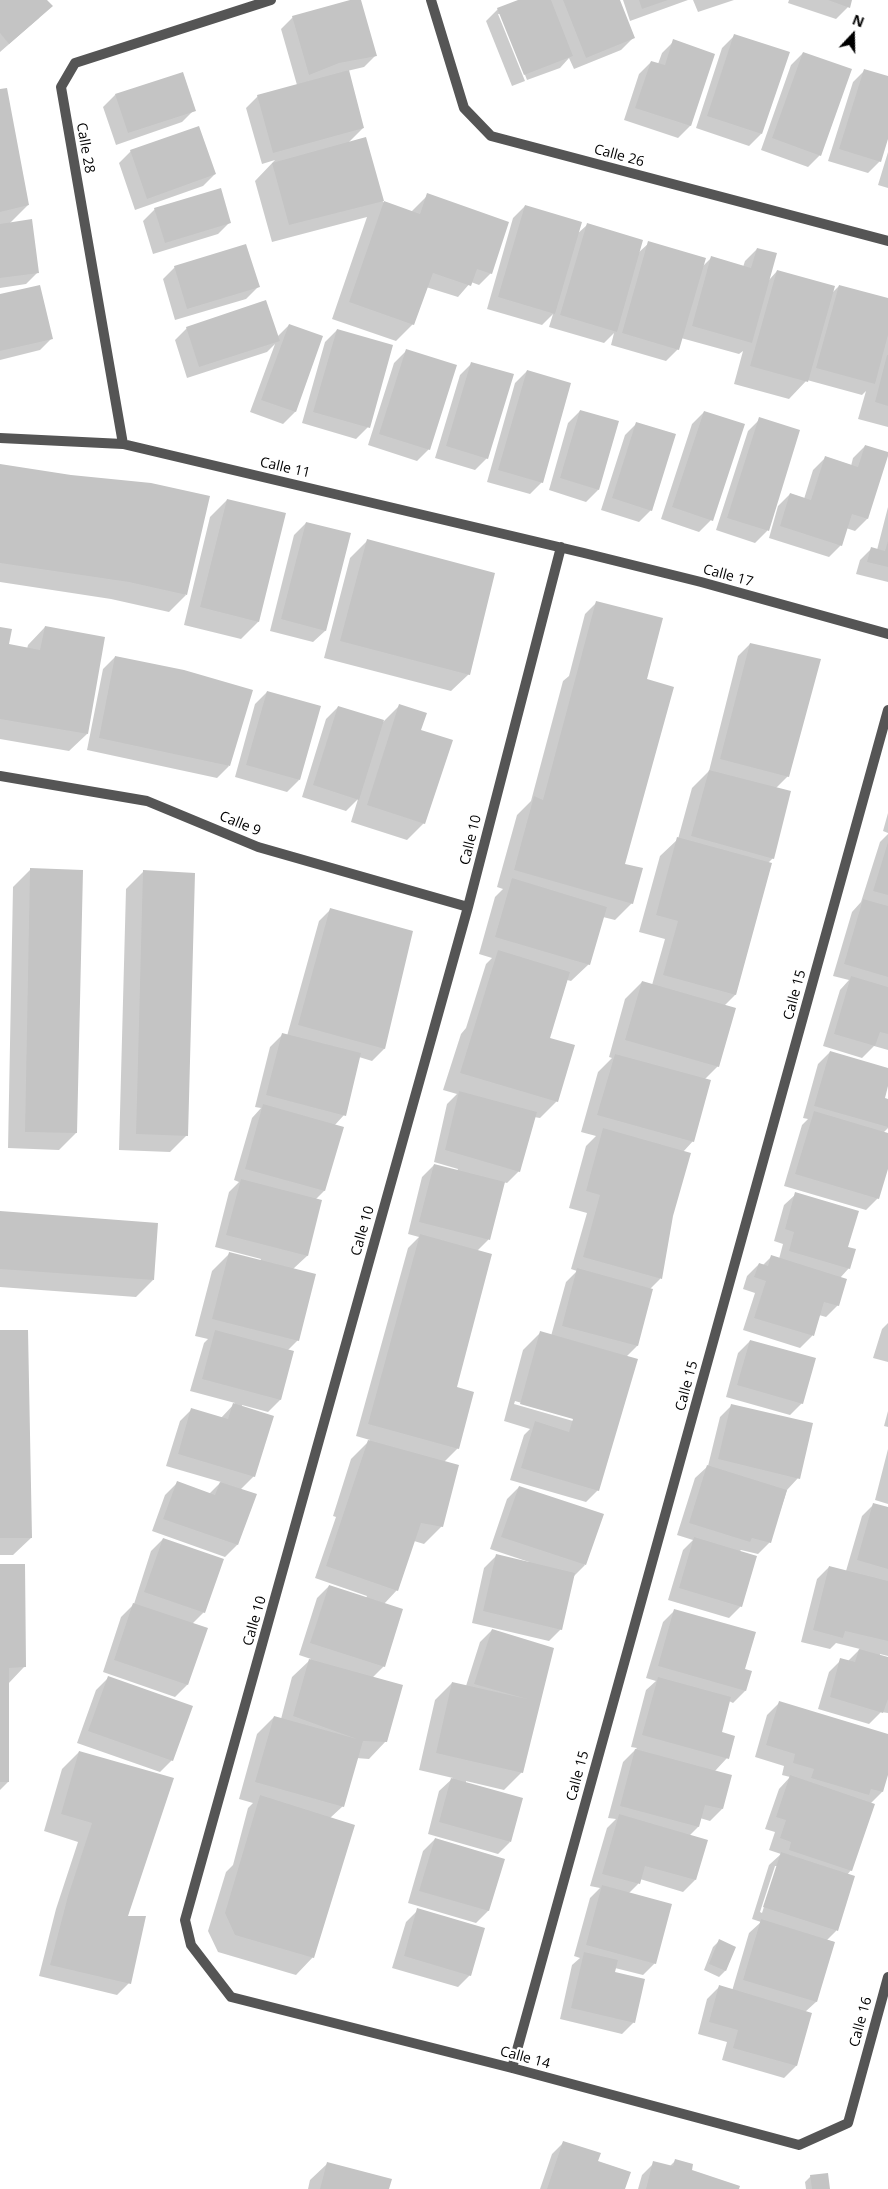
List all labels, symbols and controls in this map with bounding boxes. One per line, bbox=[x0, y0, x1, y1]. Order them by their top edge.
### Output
north arrow bbox=[828, 10, 878, 60]
text: N bbox=[850, 10, 867, 31]
street label: Calle 28 bbox=[72, 121, 98, 175]
street label: Calle 26 bbox=[592, 141, 646, 171]
street label: Calle 11 bbox=[258, 454, 312, 482]
street label: Calle 17 bbox=[701, 561, 755, 591]
street label: Calle 9 bbox=[217, 808, 263, 840]
street label: Calle 10 bbox=[457, 813, 485, 867]
street label: Calle 15 bbox=[780, 968, 810, 1022]
street label: Calle 10 bbox=[348, 1204, 378, 1258]
street label: Calle 15 bbox=[672, 1359, 702, 1413]
street label: Calle 10 bbox=[240, 1594, 270, 1648]
street label: Calle 15 bbox=[563, 1749, 593, 1803]
street label: Calle 16 bbox=[846, 1995, 876, 2049]
street label: Calle 14 bbox=[498, 2043, 552, 2073]

